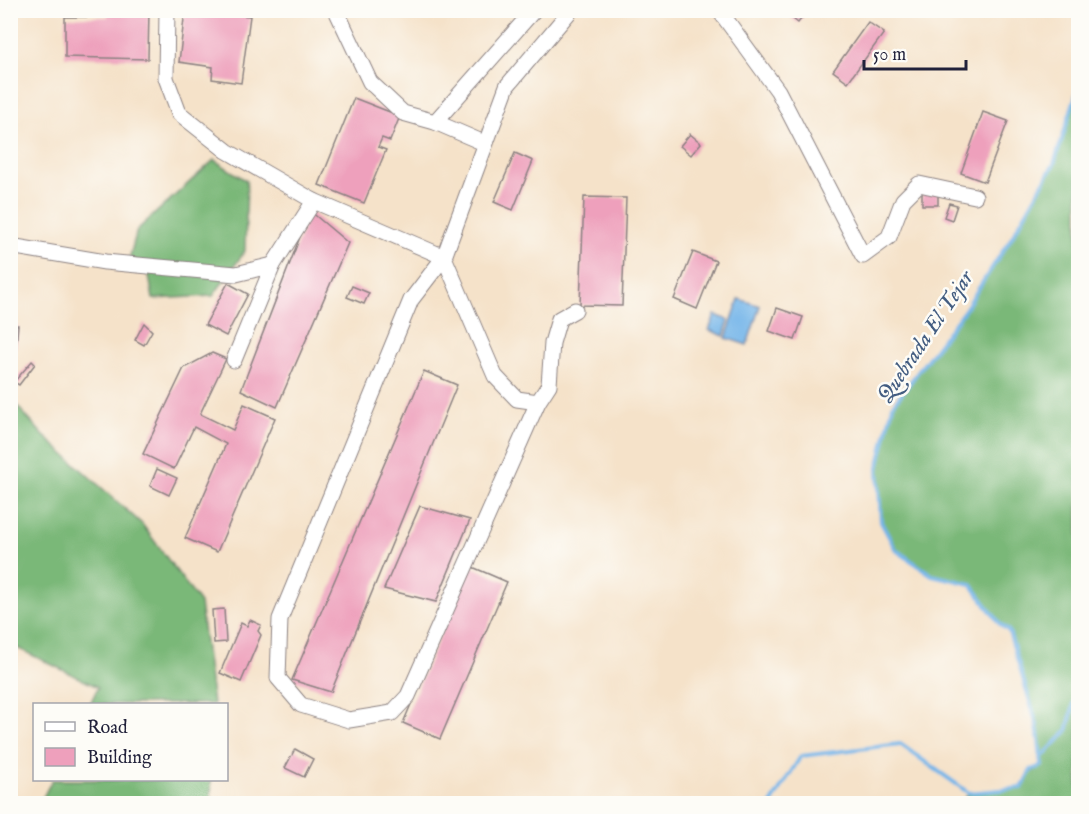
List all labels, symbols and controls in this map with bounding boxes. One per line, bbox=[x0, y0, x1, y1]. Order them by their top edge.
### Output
scale bar bbox=[864, 33, 966, 71]
text: 50 m bbox=[873, 44, 906, 67]
water label: Quebrada El Tejar bbox=[872, 264, 981, 408]
legend bbox=[33, 703, 228, 781]
text: Road bbox=[87, 717, 128, 740]
text: Building bbox=[87, 747, 152, 770]

